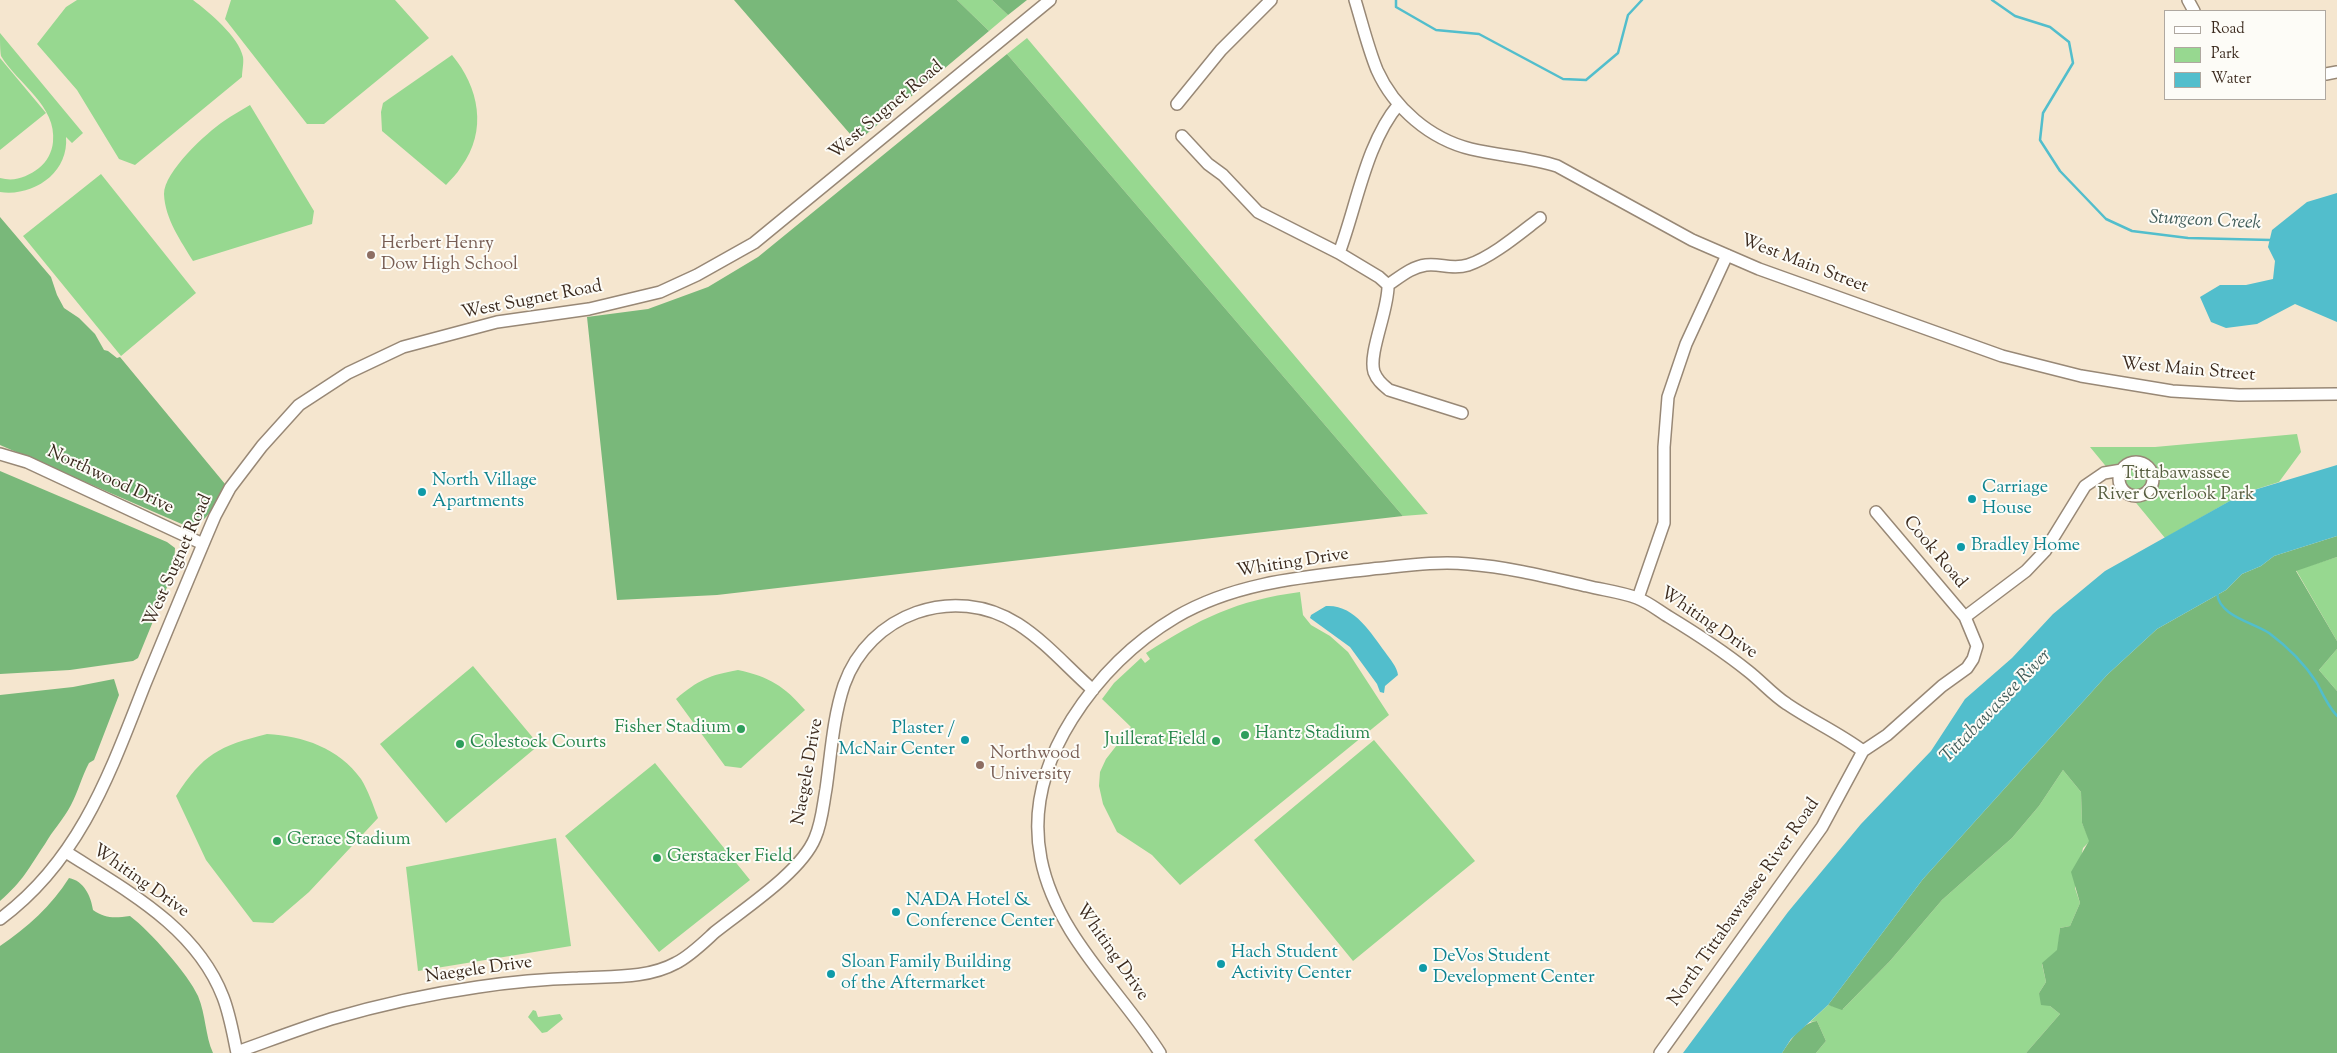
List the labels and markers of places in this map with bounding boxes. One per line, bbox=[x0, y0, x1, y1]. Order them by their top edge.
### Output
place label: Herbert Henry Dow High School bbox=[381, 234, 518, 276]
marker: Herbert Henry Dow High School bbox=[365, 249, 377, 261]
place label: North Village Apartments bbox=[432, 471, 537, 514]
place label: Carriage House bbox=[1982, 478, 2048, 520]
marker: North Village Apartments bbox=[416, 486, 428, 498]
marker: Carriage House bbox=[1966, 493, 1978, 505]
place label: Bradley Home bbox=[1971, 536, 2080, 558]
marker: Bradley Home bbox=[1955, 541, 1967, 553]
place label: Fisher Stadium bbox=[614, 718, 731, 740]
place label: Plaster / McNair Center bbox=[839, 719, 955, 762]
marker: Fisher Stadium bbox=[735, 723, 747, 735]
place label: Hantz Stadium bbox=[1255, 724, 1370, 746]
marker: Hantz Stadium bbox=[1239, 729, 1251, 741]
place label: Juillerat Field bbox=[1104, 730, 1206, 752]
place label: Colestock Courts bbox=[470, 733, 606, 755]
marker: Plaster / McNair Center bbox=[959, 734, 971, 746]
marker: Juillerat Field bbox=[1210, 735, 1222, 747]
marker: Colestock Courts bbox=[454, 738, 466, 750]
place label: Northwood University bbox=[990, 744, 1080, 786]
marker: Northwood University bbox=[974, 759, 986, 771]
place label: Gerace Stadium bbox=[287, 830, 411, 852]
marker: Gerace Stadium bbox=[271, 835, 283, 847]
place label: Gerstacker Field bbox=[667, 847, 793, 869]
marker: Gerstacker Field bbox=[651, 852, 663, 864]
place label: NADA Hotel & Conference Center bbox=[906, 891, 1055, 934]
marker: NADA Hotel & Conference Center bbox=[890, 906, 902, 918]
place label: Hach Student Activity Center bbox=[1231, 943, 1351, 986]
place label: DeVos Student Development Center bbox=[1433, 947, 1595, 990]
place label: Sloan Family Building of the Aftermarket bbox=[841, 953, 1011, 996]
marker: Hach Student Activity Center bbox=[1215, 958, 1227, 970]
marker: DeVos Student Development Center bbox=[1417, 962, 1429, 974]
marker: Sloan Family Building of the Aftermarket bbox=[825, 968, 837, 980]

